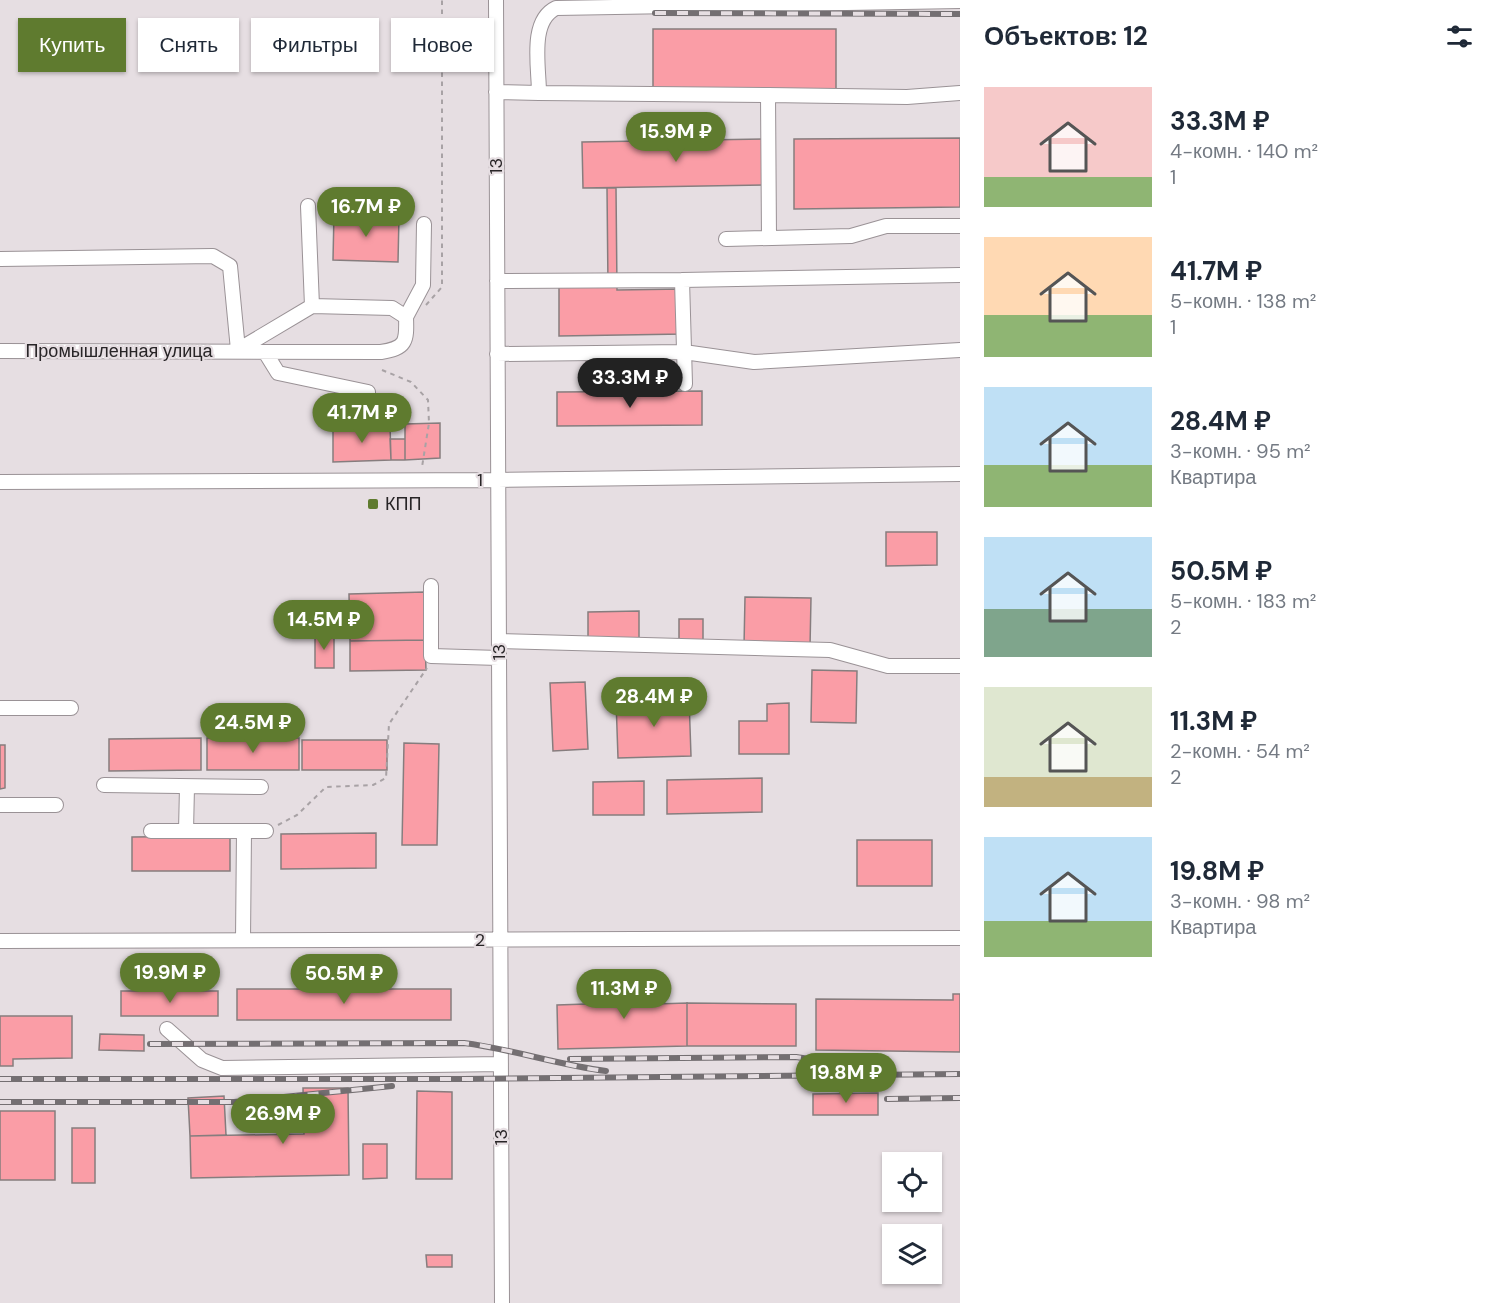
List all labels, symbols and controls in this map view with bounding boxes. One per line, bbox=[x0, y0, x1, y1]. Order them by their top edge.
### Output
chip: Купить bbox=[18, 18, 126, 72]
chip: Снять bbox=[138, 18, 239, 72]
chip: Фильтры bbox=[251, 18, 379, 72]
chip: Новое bbox=[391, 18, 494, 72]
text: Объектов: 12 bbox=[984, 19, 1148, 53]
icon: filters bbox=[1443, 20, 1476, 53]
text: 33.3M ₽ bbox=[1170, 104, 1270, 138]
icon: home bbox=[1032, 111, 1104, 183]
pin: 15.9M ₽ bbox=[621, 112, 731, 163]
text: 15.9M ₽ bbox=[640, 118, 712, 144]
text: 4-комн. · 140 m² bbox=[1170, 138, 1318, 164]
street label: 13 bbox=[484, 158, 508, 174]
text: 1 bbox=[1170, 164, 1176, 190]
pin: 16.7M ₽ bbox=[311, 187, 421, 238]
text: 16.7M ₽ bbox=[331, 193, 401, 219]
text: 41.7M ₽ bbox=[1170, 254, 1262, 288]
icon: home bbox=[1032, 261, 1104, 333]
text: 5-комн. · 138 m² bbox=[1170, 288, 1316, 314]
text: 1 bbox=[1170, 314, 1176, 340]
street label: Промышленная улица bbox=[25, 339, 214, 363]
pin: 33.3M ₽ bbox=[575, 358, 685, 409]
text: 33.3M ₽ bbox=[592, 364, 668, 390]
pin: 41.7M ₽ bbox=[307, 393, 417, 444]
text: 41.7M ₽ bbox=[327, 399, 397, 425]
text: 28.4M ₽ bbox=[1170, 404, 1271, 438]
icon: home bbox=[1032, 411, 1104, 483]
text: 3-комн. · 95 m² bbox=[1170, 438, 1311, 464]
text: Квартира bbox=[1170, 464, 1256, 490]
street label: 1 bbox=[477, 468, 483, 492]
place label: КПП bbox=[385, 492, 421, 516]
marker: КПП bbox=[366, 497, 380, 511]
text: 50.5M ₽ bbox=[1170, 554, 1272, 588]
icon: home bbox=[1032, 561, 1104, 633]
text: 5-комн. · 183 m² bbox=[1170, 588, 1316, 614]
pin: 14.5M ₽ bbox=[269, 600, 379, 651]
text: 14.5M ₽ bbox=[287, 606, 361, 632]
text: 2 bbox=[1170, 614, 1182, 640]
street label: 13 bbox=[487, 644, 511, 660]
pin: 28.4M ₽ bbox=[599, 677, 709, 728]
text: 28.4M ₽ bbox=[615, 683, 693, 709]
pin: 24.5M ₽ bbox=[198, 703, 308, 754]
text: 11.3M ₽ bbox=[1170, 704, 1257, 738]
text: 24.5M ₽ bbox=[214, 709, 292, 735]
icon: home bbox=[1032, 711, 1104, 783]
text: 2-комн. · 54 m² bbox=[1170, 738, 1310, 764]
text: 2 bbox=[1170, 764, 1182, 790]
text: 19.8M ₽ bbox=[1170, 854, 1264, 888]
icon: home bbox=[1032, 861, 1104, 933]
text: 3-комн. · 98 m² bbox=[1170, 888, 1310, 914]
text: Квартира bbox=[1170, 914, 1256, 940]
street label: 2 bbox=[475, 928, 485, 952]
pin: 19.9M ₽ bbox=[115, 953, 225, 1004]
pin: 50.5M ₽ bbox=[289, 954, 399, 1005]
text: 19.9M ₽ bbox=[134, 959, 206, 985]
text: 50.5M ₽ bbox=[305, 960, 383, 986]
pin: 11.3M ₽ bbox=[569, 969, 679, 1020]
text: 11.3M ₽ bbox=[590, 975, 658, 1001]
pin: 19.8M ₽ bbox=[791, 1053, 901, 1104]
text: 19.8M ₽ bbox=[810, 1059, 882, 1085]
pin: 26.9M ₽ bbox=[228, 1094, 338, 1145]
text: 26.9M ₽ bbox=[245, 1100, 321, 1126]
street label: 13 bbox=[489, 1129, 513, 1145]
map controls bbox=[882, 1152, 942, 1284]
button: locate bbox=[882, 1152, 942, 1212]
button: layers bbox=[882, 1224, 942, 1284]

